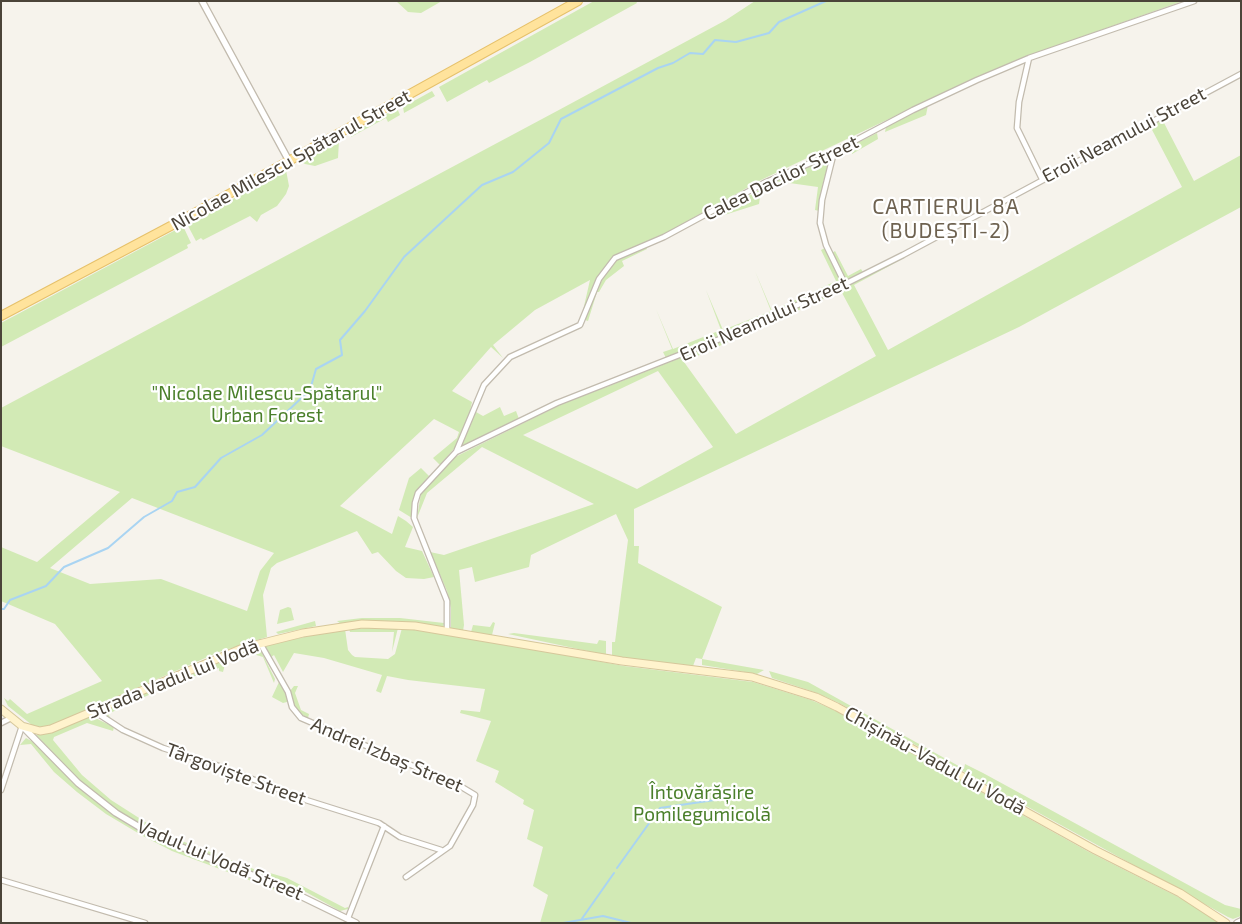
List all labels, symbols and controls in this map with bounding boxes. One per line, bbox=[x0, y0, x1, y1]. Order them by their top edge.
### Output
street label: Eroii Neamului Street bbox=[1038, 82, 1210, 188]
street label: Nicolae Milescu Spătarul Street bbox=[167, 84, 415, 236]
street label: Calea Dacilor Street bbox=[700, 131, 862, 225]
district label: CARTIERUL 8A (BUDEȘTI-2) bbox=[871, 194, 1021, 244]
street label: Eroii Neamului Street bbox=[676, 272, 852, 366]
park label: "Nicolae Milescu-Spătarul" Urban Forest bbox=[152, 383, 382, 427]
street label: Strada Vadul lui Vodă bbox=[84, 634, 262, 724]
street label: Chișinău-Vadul lui Vodă bbox=[841, 702, 1029, 820]
street label: Andrei Izbaș Street bbox=[308, 713, 466, 797]
street label: Târgoviște Street bbox=[163, 738, 309, 810]
park label: Întovărășire Pomilegumicolă bbox=[633, 782, 771, 826]
street label: Vadul lui Vodă Street bbox=[133, 815, 307, 905]

